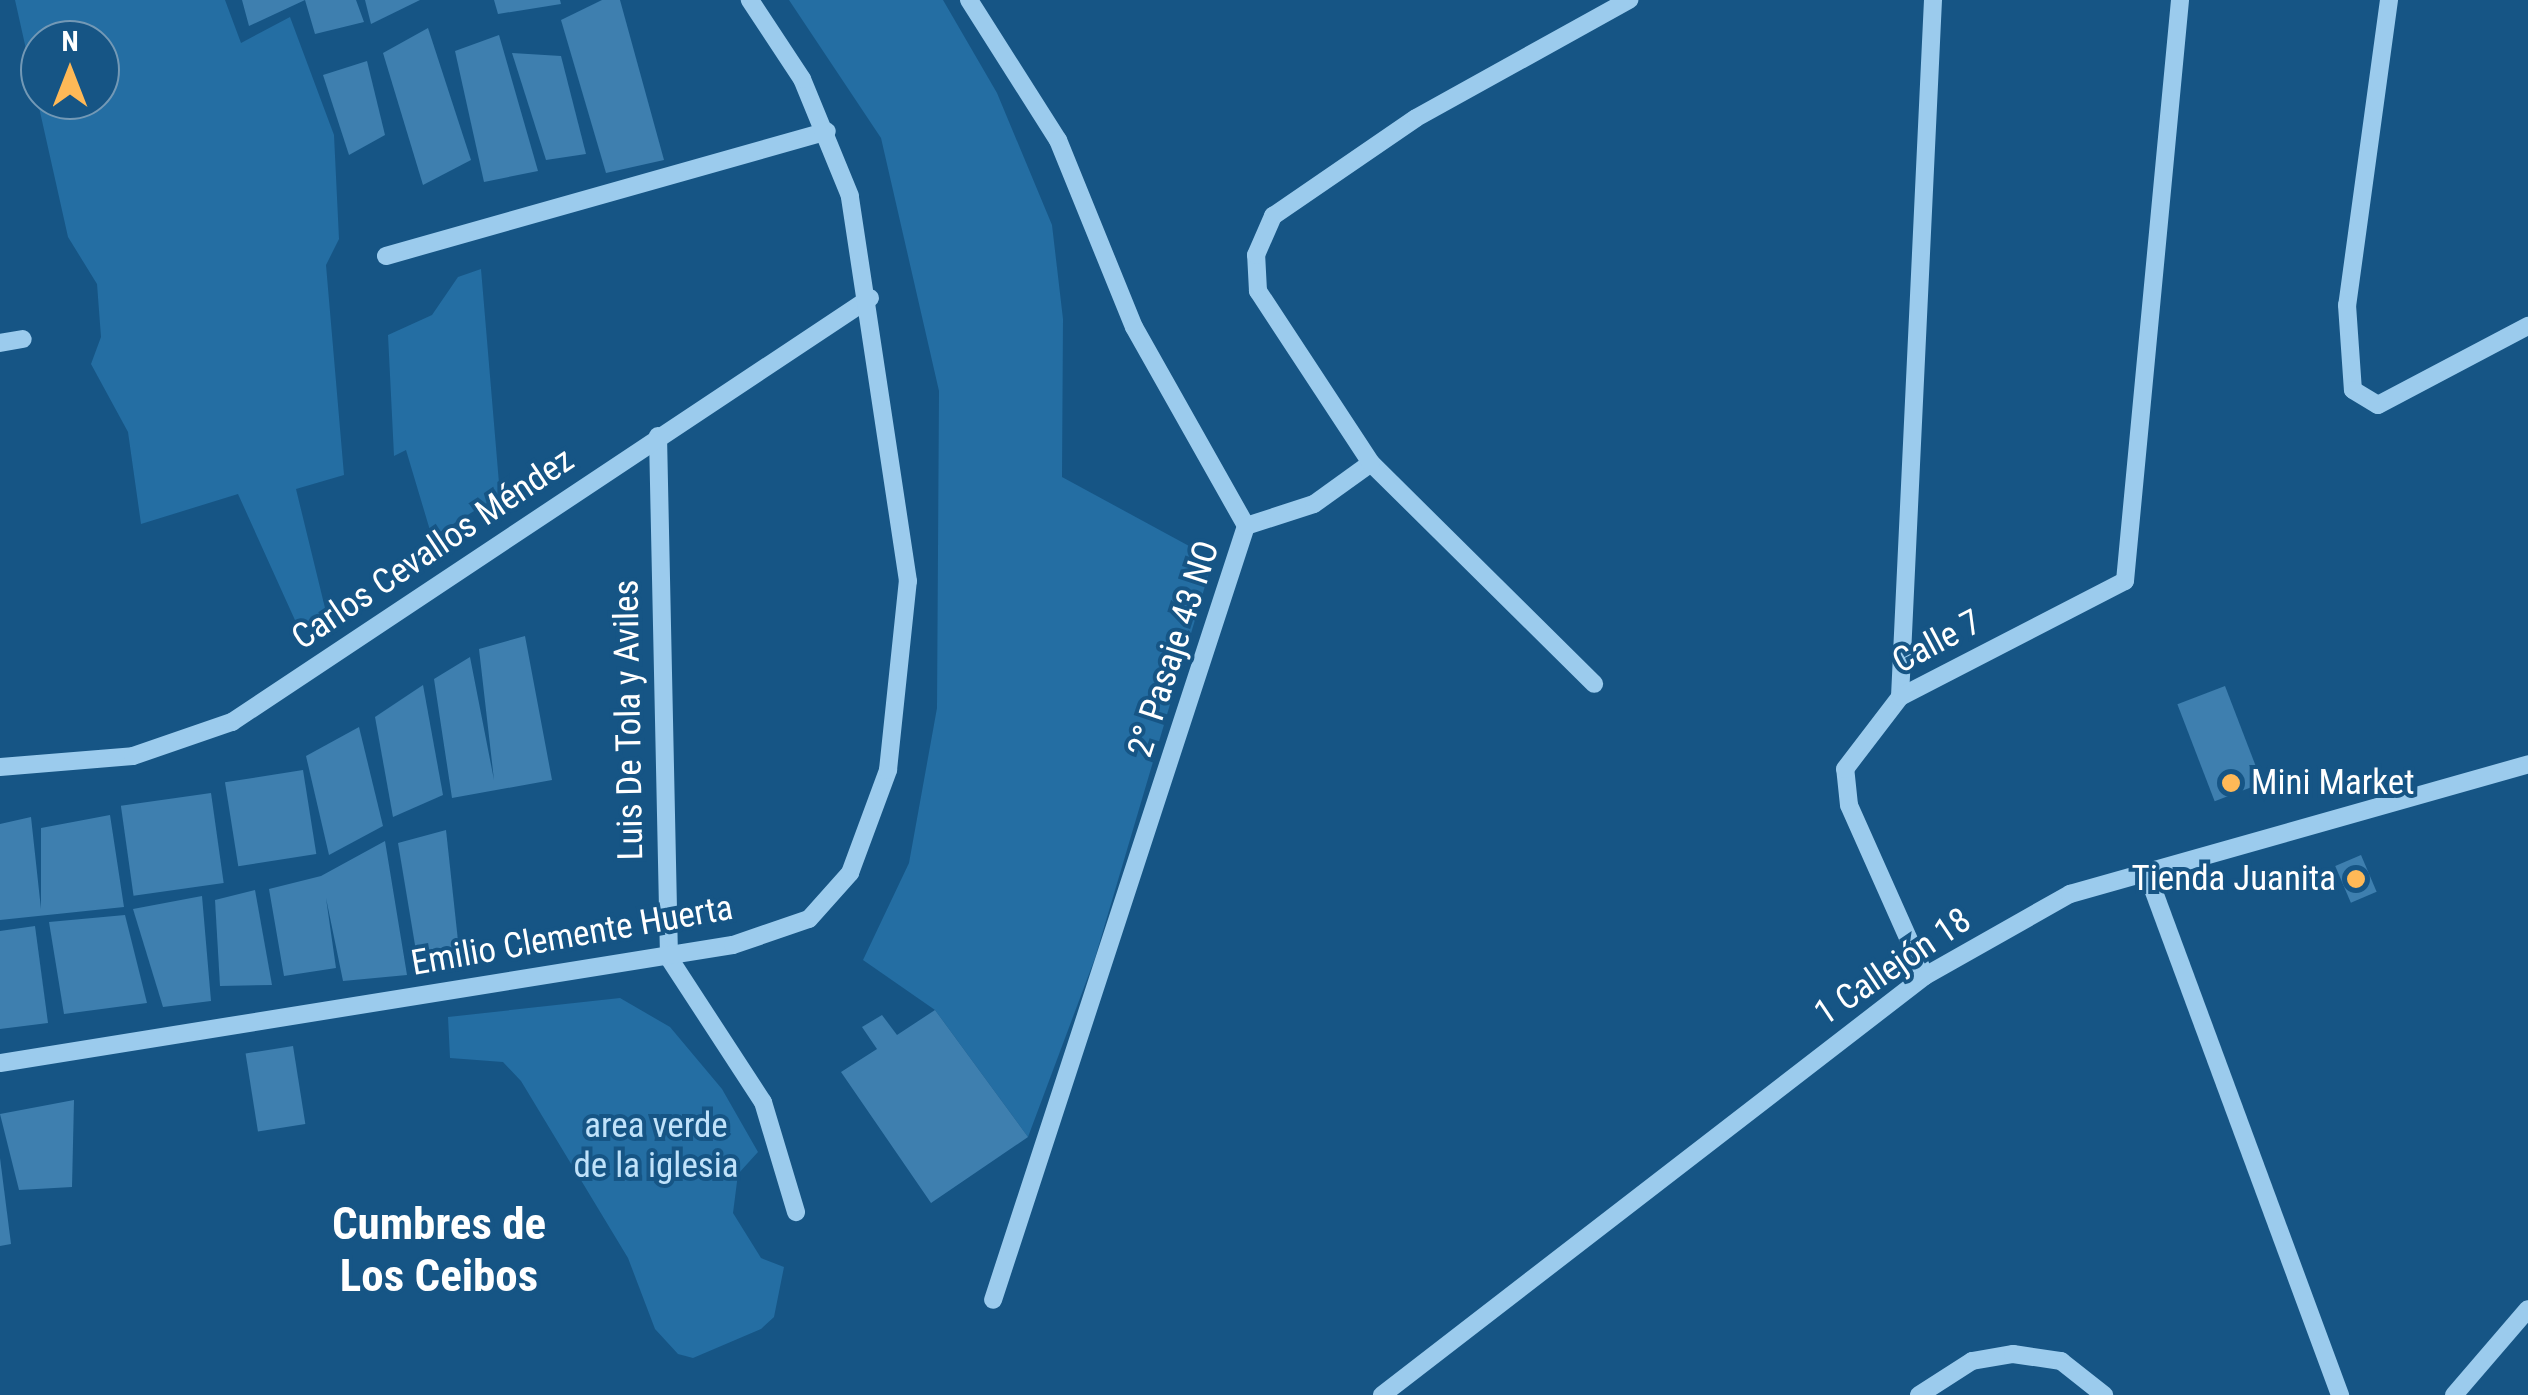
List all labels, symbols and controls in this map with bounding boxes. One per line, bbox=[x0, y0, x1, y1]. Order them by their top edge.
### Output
north arrow bbox=[20, 20, 120, 120]
text: N bbox=[61, 25, 79, 58]
street label: Carlos Cevallos Méndez bbox=[284, 439, 582, 659]
street label: 2° Pasaje 43 NO bbox=[1119, 536, 1229, 762]
street label: Luis De Tola y Aviles bbox=[606, 579, 652, 861]
street label: Calle 7 bbox=[1885, 601, 1989, 683]
place label: Mini Market bbox=[2251, 762, 2415, 804]
marker: Mini Market bbox=[2220, 772, 2242, 794]
place label: Tienda Juanita bbox=[2132, 858, 2336, 900]
marker: Tienda Juanita bbox=[2345, 868, 2367, 890]
street label: Emilio Clemente Huerta bbox=[408, 887, 736, 985]
street label: 1 Callejón 18 bbox=[1807, 899, 1979, 1035]
park label: area verde de la iglesia bbox=[573, 1105, 739, 1187]
district label: Cumbres de Los Ceibos bbox=[332, 1197, 546, 1303]

